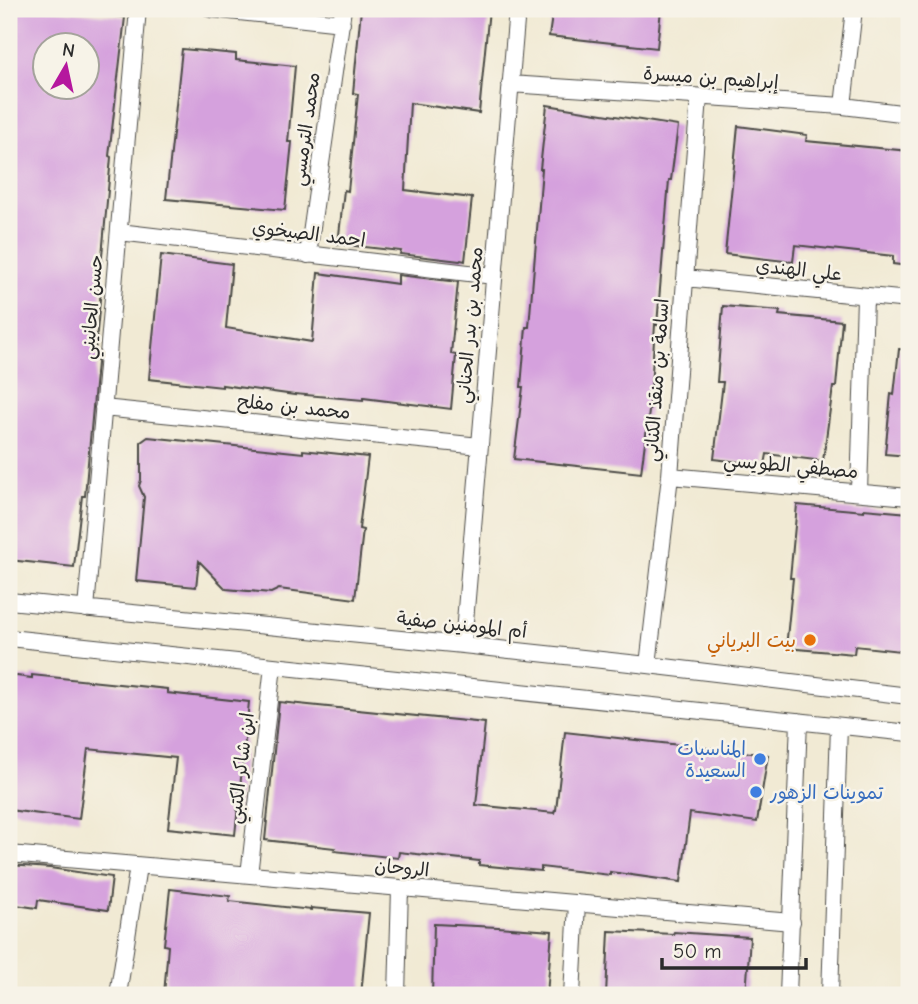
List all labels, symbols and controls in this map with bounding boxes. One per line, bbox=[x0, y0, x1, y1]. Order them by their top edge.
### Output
north arrow bbox=[32, 32, 102, 102]
text: N bbox=[61, 38, 76, 62]
street label: إبراهيم بن ميسرة bbox=[642, 62, 780, 97]
street label: محمد الترمسي bbox=[287, 71, 330, 188]
street label: احمد الصيخوي bbox=[251, 216, 367, 255]
street label: محمد بن بدر الحناني bbox=[452, 246, 493, 405]
street label: حسن الحانيني bbox=[76, 254, 113, 361]
street label: علي الهندي bbox=[754, 255, 843, 290]
street label: اسامة بن منقذ الكناني bbox=[640, 298, 679, 463]
street label: محمد بن مفلح bbox=[236, 390, 352, 425]
street label: مصطفي الطويسي bbox=[722, 449, 859, 488]
street label: أم المومنين صفية bbox=[396, 607, 528, 646]
place label: بيت البرياني bbox=[707, 630, 796, 657]
marker: بيت البرياني bbox=[802, 632, 818, 648]
street label: ابن شاكر الكتبي bbox=[223, 711, 264, 826]
place label: المناسبات السعيدة bbox=[677, 738, 746, 782]
marker: المناسبات السعيدة bbox=[752, 751, 768, 767]
place label: تموينات الزهور bbox=[769, 782, 884, 804]
marker: تموينات الزهور bbox=[748, 784, 764, 800]
street label: الروحان bbox=[373, 855, 430, 882]
scale bar bbox=[662, 927, 806, 971]
text: 50 m bbox=[673, 939, 722, 963]

